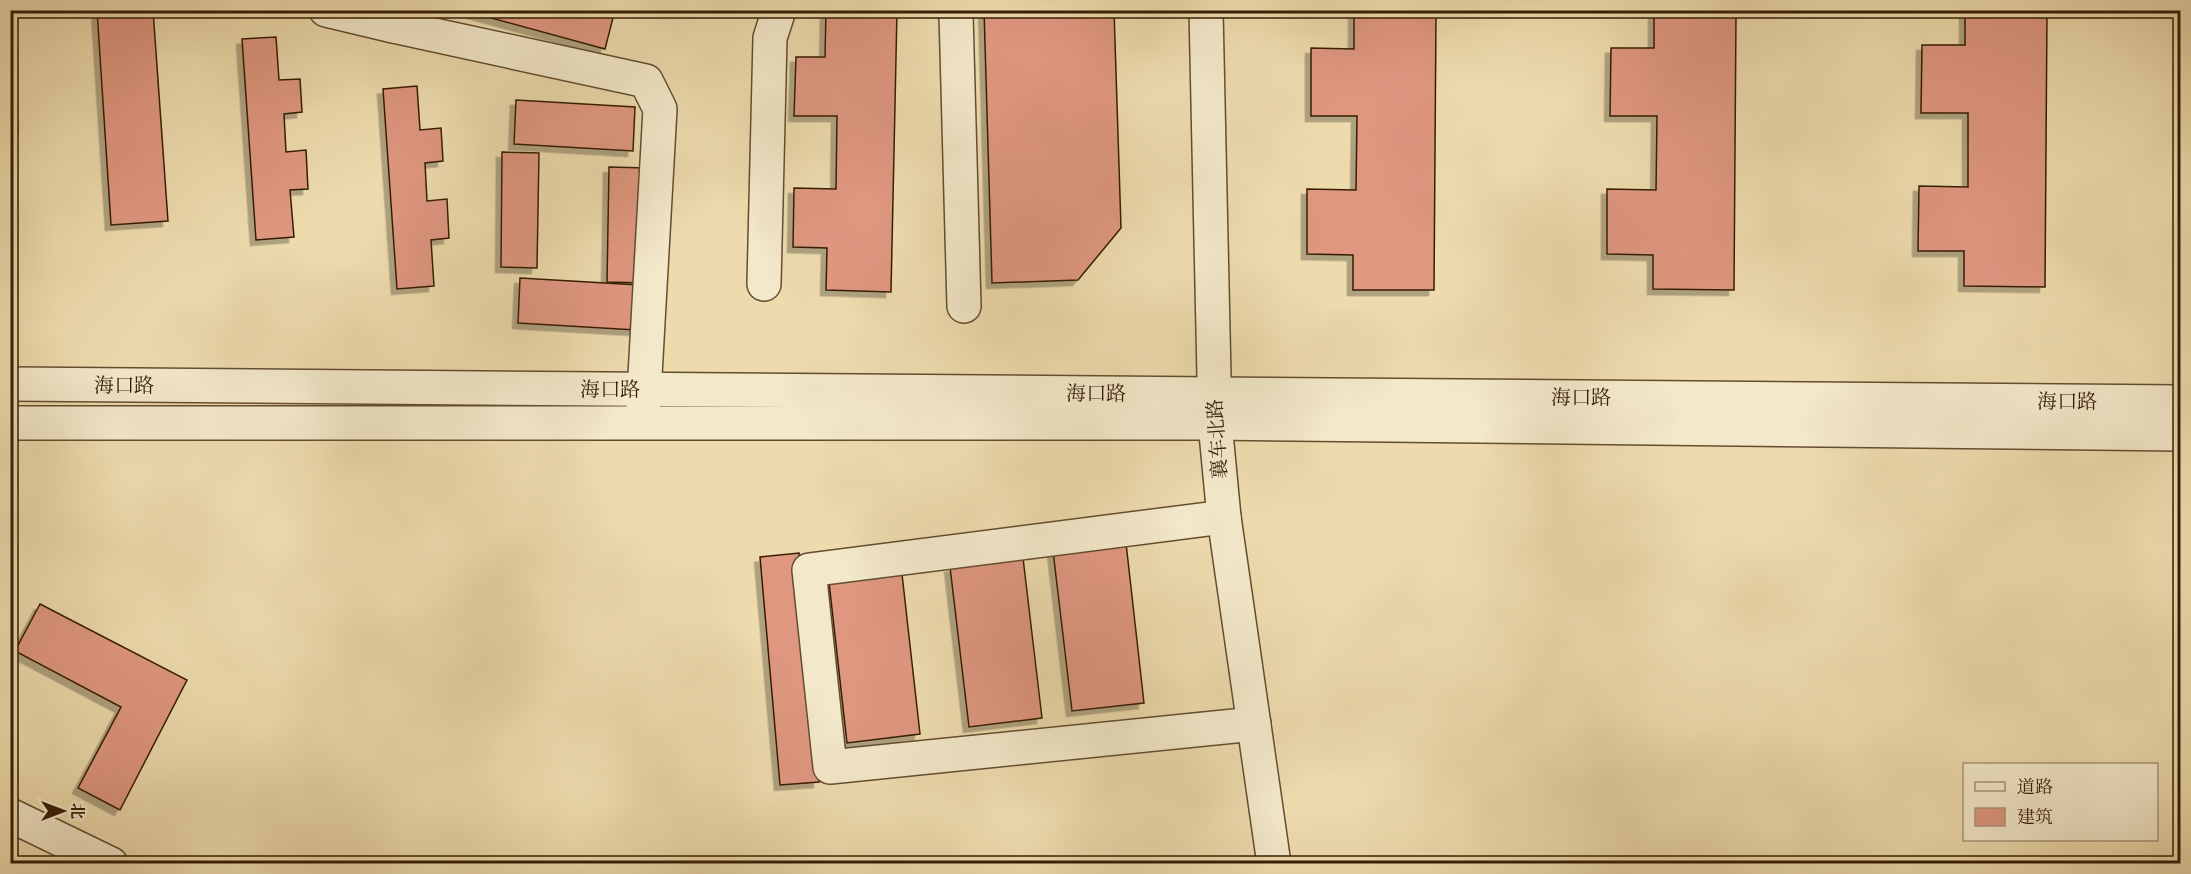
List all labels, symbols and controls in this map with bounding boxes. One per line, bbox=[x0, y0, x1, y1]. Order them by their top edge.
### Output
street label: 海口路 bbox=[94, 370, 154, 399]
street label: 海口路 bbox=[580, 374, 640, 403]
street label: 海口路 bbox=[1066, 378, 1126, 407]
street label: 海口路 bbox=[1551, 382, 1611, 411]
street label: 海口路 bbox=[2037, 386, 2097, 415]
street label: 襄车北路 bbox=[1199, 398, 1234, 480]
legend bbox=[1963, 763, 2158, 841]
text: 道路 bbox=[2017, 773, 2053, 800]
north arrow bbox=[33, 781, 93, 841]
text: 北 bbox=[66, 803, 90, 819]
text: 建筑 bbox=[2017, 803, 2053, 830]

